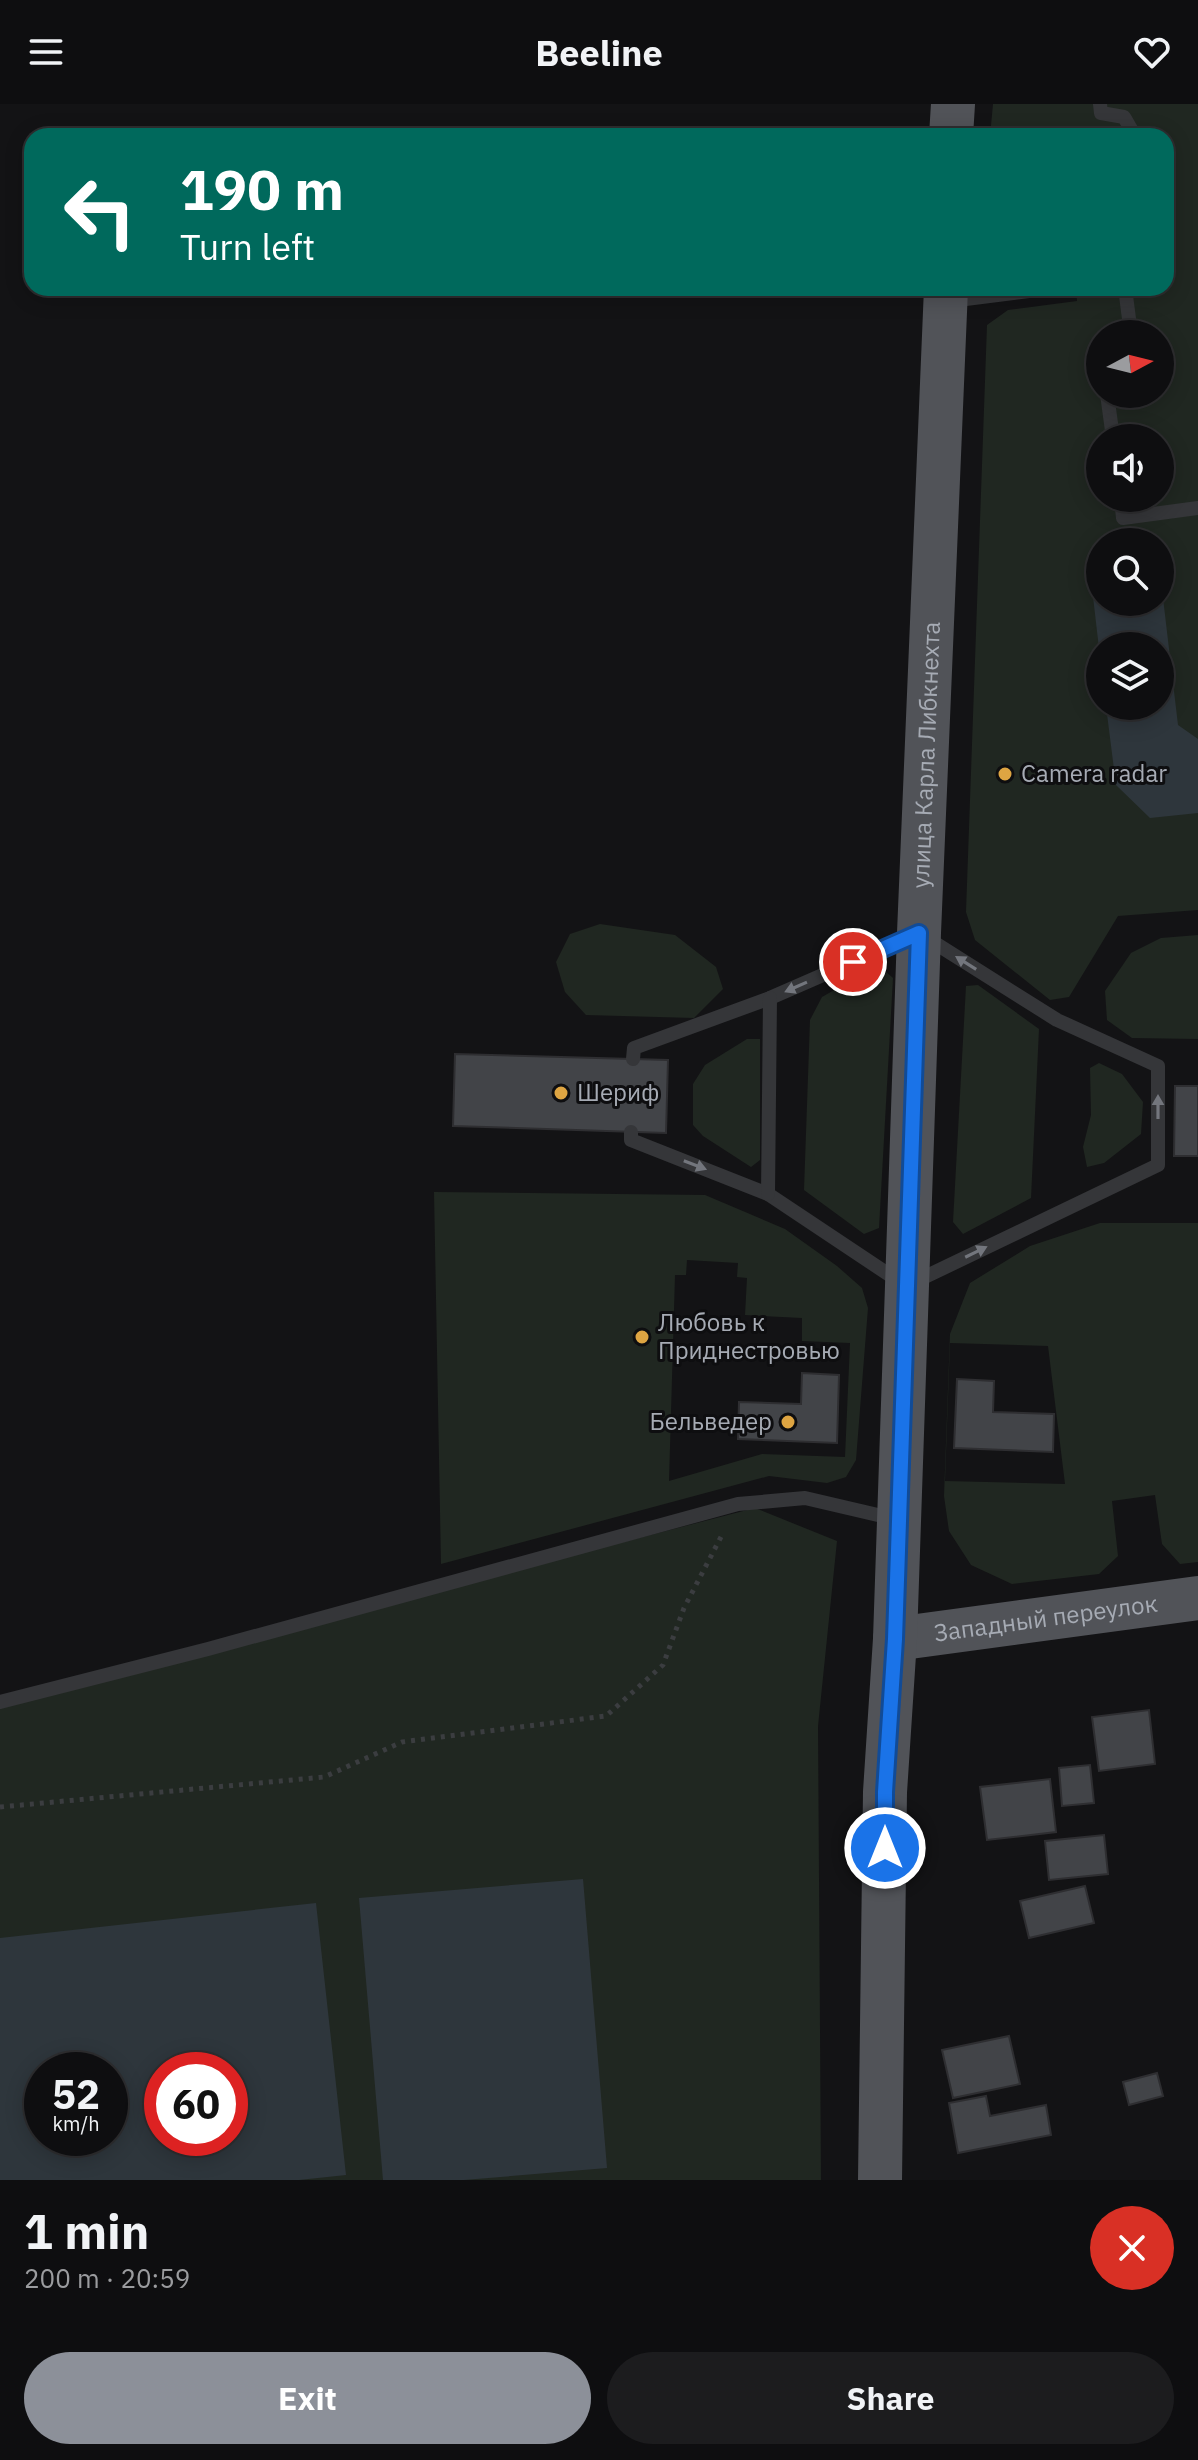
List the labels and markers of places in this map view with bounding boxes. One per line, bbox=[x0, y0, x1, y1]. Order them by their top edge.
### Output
place label: Camera radar bbox=[1021, 757, 1167, 789]
marker: Camera radar bbox=[996, 765, 1014, 783]
pin bbox=[819, 928, 887, 996]
place label: Шериф bbox=[577, 1076, 659, 1108]
marker: Шериф bbox=[552, 1084, 570, 1102]
place label: Любовь к Приднестровью bbox=[658, 1306, 840, 1366]
marker: Любовь к Приднестровью bbox=[633, 1328, 651, 1346]
place label: Бельведер bbox=[650, 1405, 772, 1437]
marker: Бельведер bbox=[779, 1413, 797, 1431]

